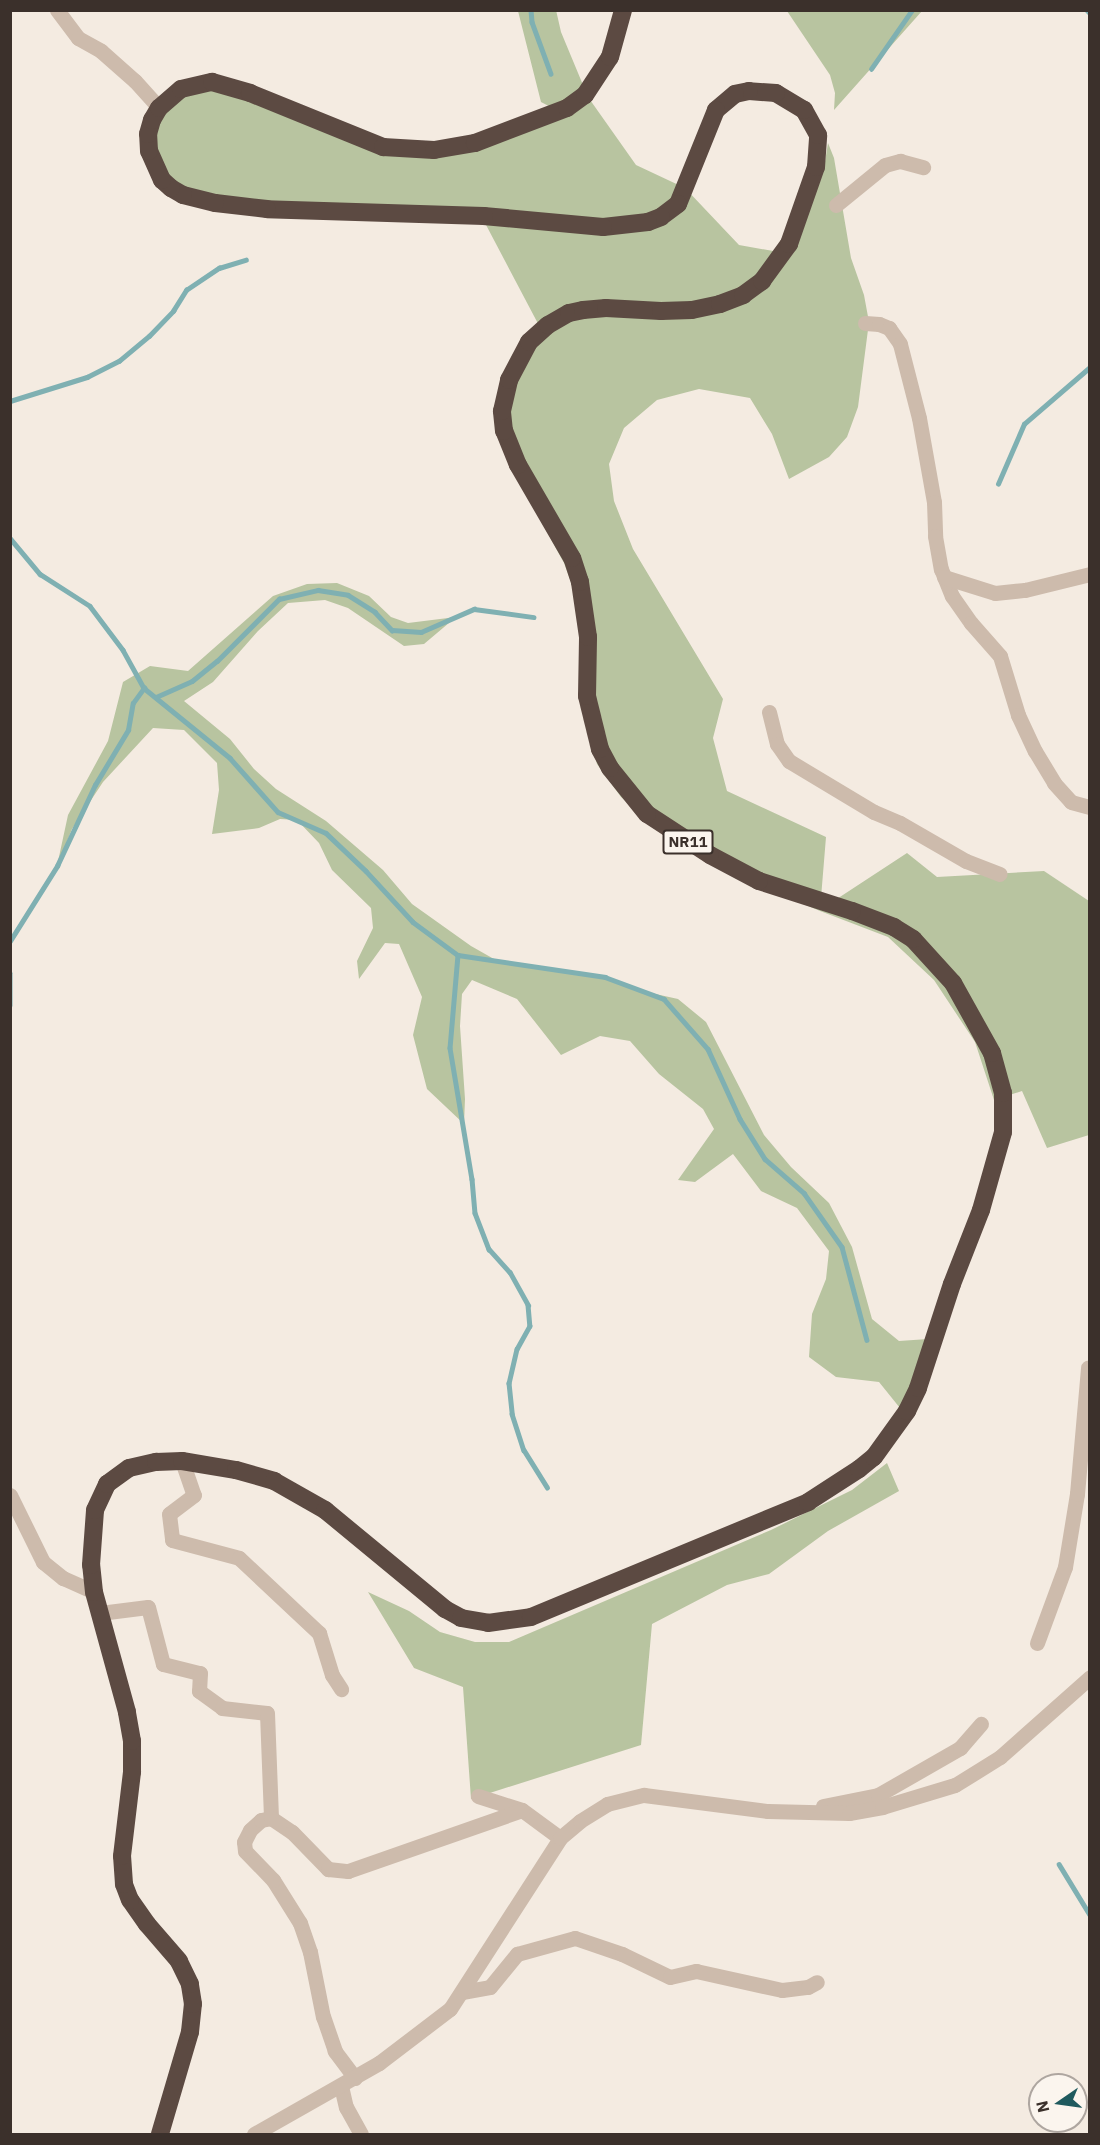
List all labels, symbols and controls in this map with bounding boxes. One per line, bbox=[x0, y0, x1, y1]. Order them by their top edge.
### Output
road number: NR11 bbox=[662, 830, 714, 854]
north arrow bbox=[1028, 2073, 1088, 2133]
text: N bbox=[1031, 2099, 1053, 2114]

